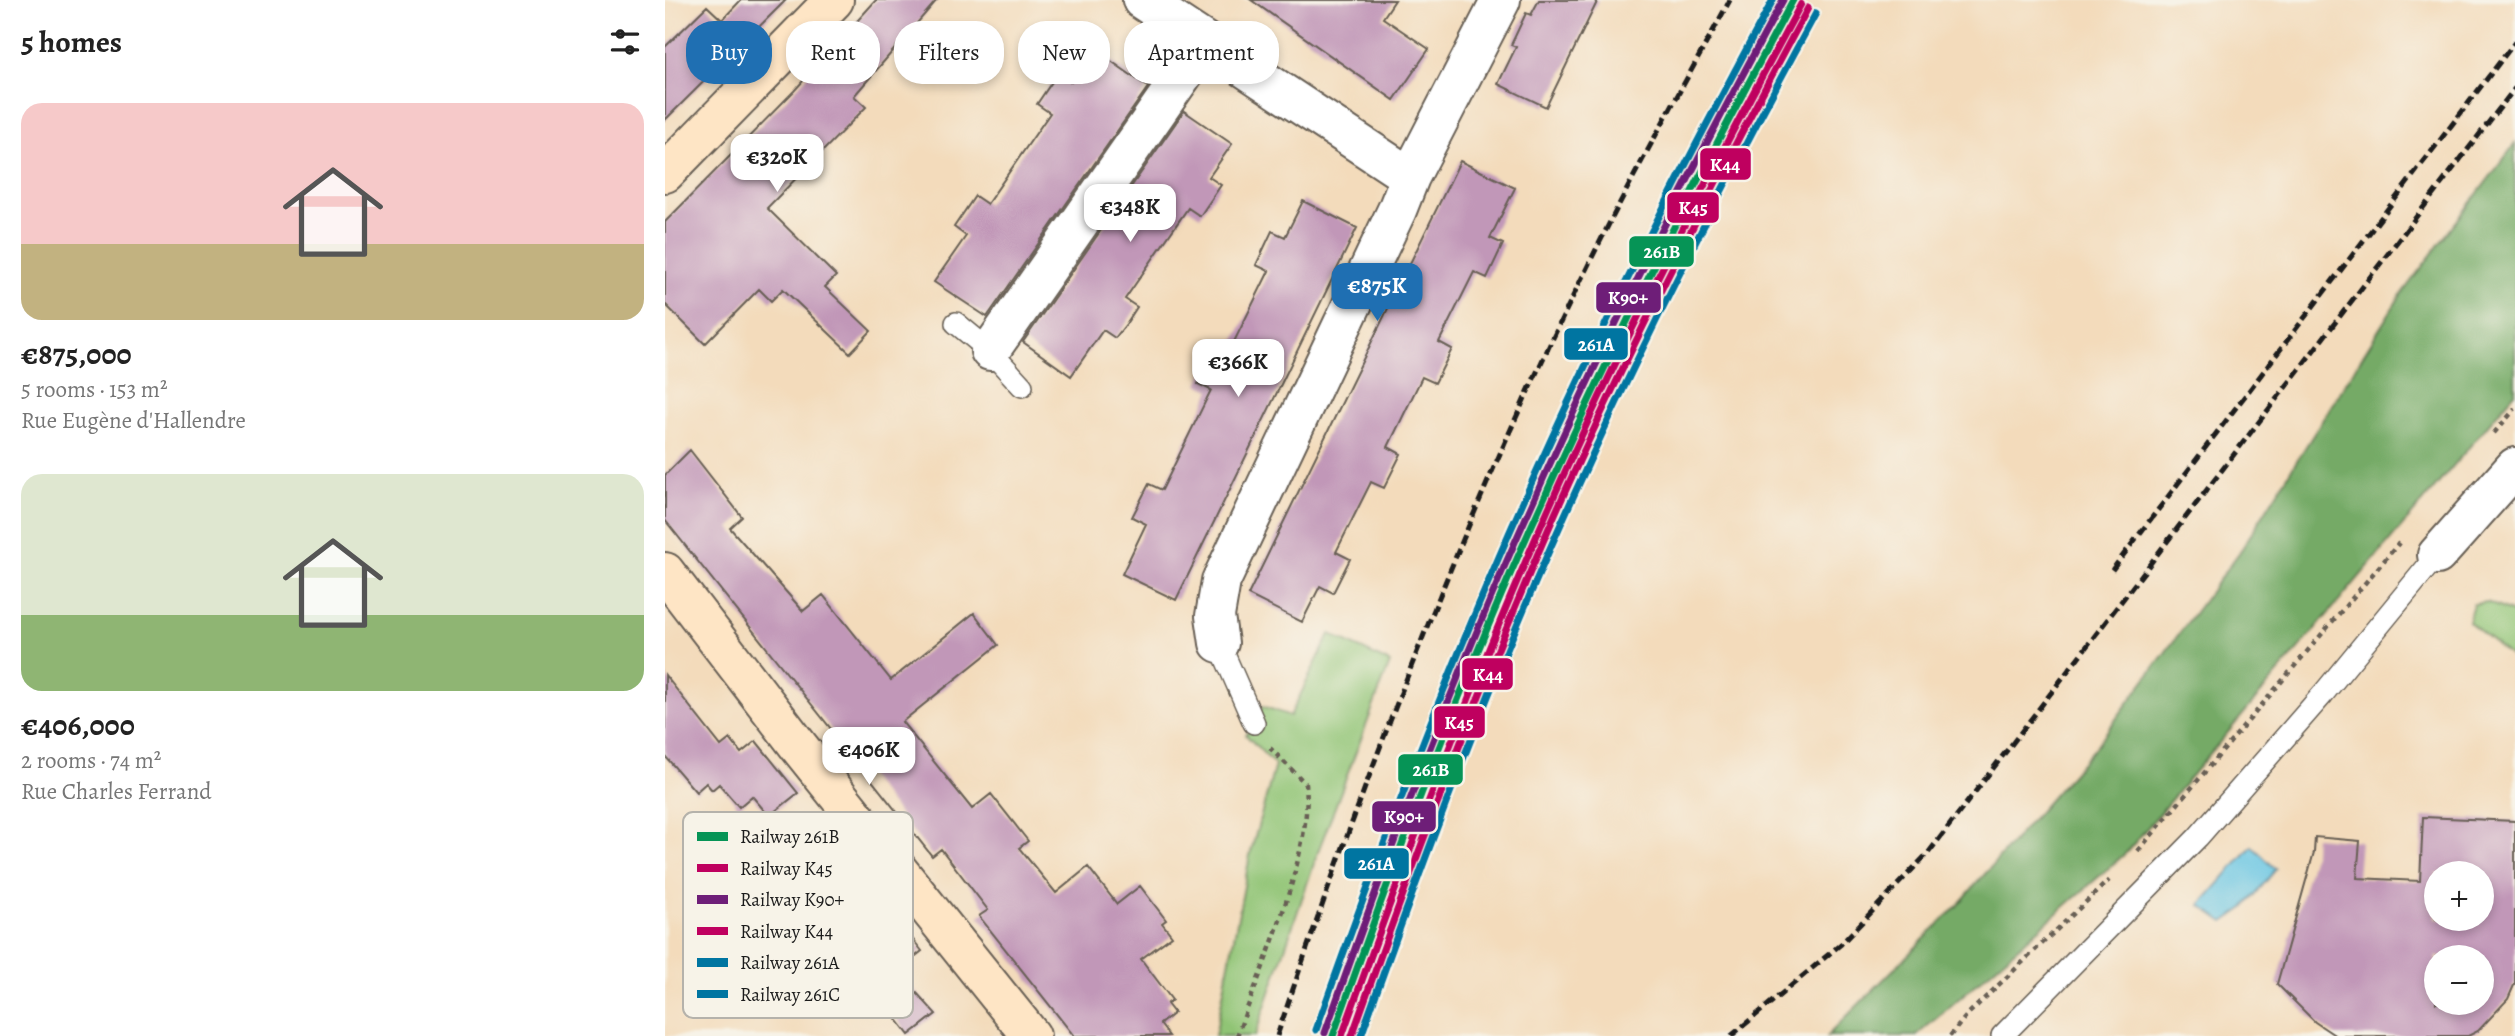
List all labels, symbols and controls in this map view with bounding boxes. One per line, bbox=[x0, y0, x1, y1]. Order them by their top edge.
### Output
chip: Buy bbox=[686, 21, 772, 84]
chip: Rent bbox=[786, 21, 880, 84]
chip: Filters bbox=[894, 21, 1004, 84]
chip: New bbox=[1018, 21, 1110, 84]
chip: Apartment bbox=[1124, 21, 1279, 84]
text: 5 homes bbox=[21, 22, 122, 62]
icon: filters bbox=[606, 23, 644, 61]
pin: €320K bbox=[728, 134, 826, 194]
text: €320K bbox=[747, 141, 807, 172]
line badge: K44 bbox=[1699, 147, 1752, 181]
icon: home bbox=[270, 149, 396, 275]
text: K44 bbox=[1710, 152, 1740, 178]
pin: €348K bbox=[1081, 184, 1179, 244]
text: €348K bbox=[1100, 191, 1160, 222]
line badge: K45 bbox=[1666, 191, 1720, 224]
text: K45 bbox=[1678, 195, 1708, 221]
line badge: 261B bbox=[1628, 235, 1695, 268]
text: 261B bbox=[1644, 239, 1680, 265]
pin: €875K bbox=[1328, 264, 1426, 323]
text: €875K bbox=[1348, 270, 1407, 301]
line badge: K90+ bbox=[1595, 281, 1662, 314]
text: K90+ bbox=[1608, 285, 1649, 311]
line badge: 261A bbox=[1563, 327, 1629, 361]
text: 261A bbox=[1578, 332, 1615, 358]
text: €875,000 bbox=[21, 334, 132, 374]
pin: €366K bbox=[1189, 340, 1287, 399]
text: €366K bbox=[1208, 346, 1268, 377]
text: 5 rooms · 153 m² bbox=[21, 374, 168, 405]
text: Rue Eugène d'Hallendre bbox=[21, 405, 246, 436]
icon: home bbox=[270, 520, 396, 646]
line badge: K44 bbox=[1461, 657, 1514, 691]
text: K44 bbox=[1473, 662, 1503, 688]
text: €406,000 bbox=[21, 705, 135, 745]
line badge: K45 bbox=[1433, 705, 1486, 739]
text: K45 bbox=[1444, 710, 1474, 736]
pin: €406K bbox=[820, 728, 918, 787]
text: €406K bbox=[838, 734, 900, 765]
text: 2 rooms · 74 m² bbox=[21, 745, 161, 776]
line badge: 261B bbox=[1397, 753, 1464, 786]
text: 261B bbox=[1413, 757, 1449, 783]
text: Rue Charles Ferrand bbox=[21, 776, 212, 807]
line badge: K90+ bbox=[1371, 800, 1437, 833]
text: K90+ bbox=[1384, 804, 1425, 830]
legend bbox=[683, 812, 913, 1018]
text: Railway 261B bbox=[740, 824, 840, 850]
line badge: 261A bbox=[1343, 847, 1410, 880]
text: 261A bbox=[1358, 851, 1395, 877]
text: Railway K45 bbox=[740, 856, 833, 882]
map controls bbox=[2424, 861, 2494, 1015]
button: + bbox=[2424, 861, 2494, 931]
text: Railway K90+ bbox=[740, 887, 845, 913]
text: Railway K44 bbox=[740, 919, 833, 945]
button: − bbox=[2424, 945, 2494, 1015]
text: Railway 261A bbox=[740, 950, 840, 976]
text: Railway 261C bbox=[740, 982, 840, 1008]

